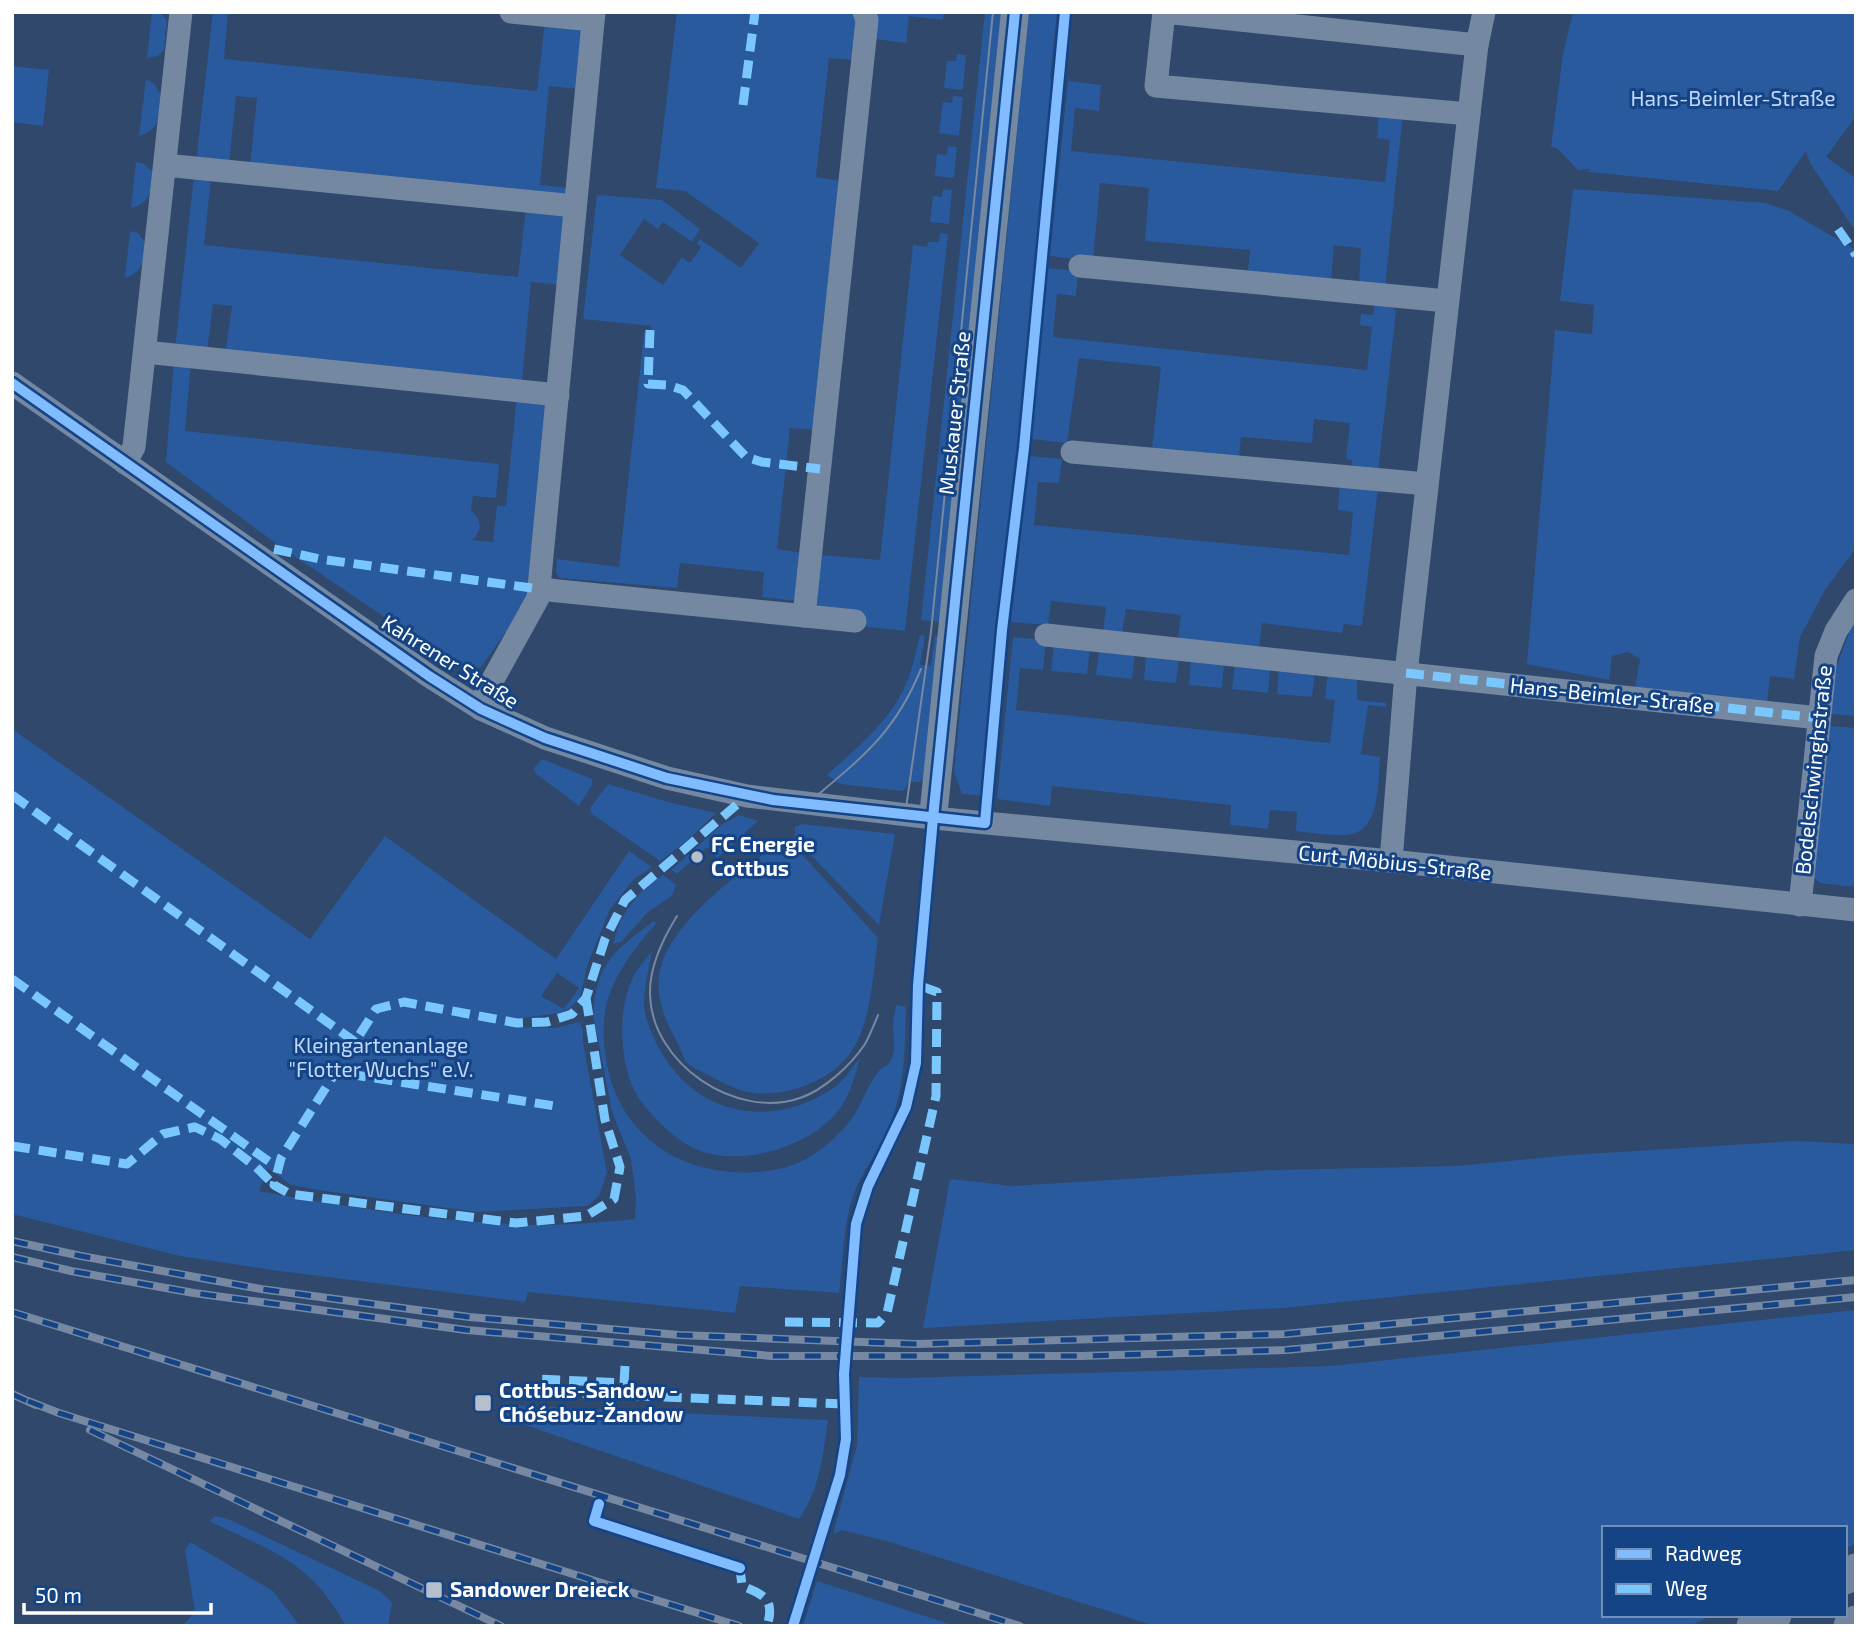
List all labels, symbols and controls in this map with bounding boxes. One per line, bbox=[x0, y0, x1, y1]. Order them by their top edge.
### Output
park label: Hans-Beimler-Straße bbox=[1631, 85, 1835, 110]
street label: Muskauer Straße bbox=[932, 330, 975, 496]
street label: Kahrener Straße bbox=[378, 609, 524, 713]
street label: Bodelschwinghstraße bbox=[1789, 664, 1836, 876]
street label: Hans-Beimler-Straße bbox=[1509, 671, 1715, 718]
place label: FC Energie Cottbus bbox=[711, 831, 815, 880]
street label: Curt-Möbius-Straße bbox=[1297, 839, 1493, 884]
marker: FC Energie Cottbus bbox=[689, 849, 705, 865]
park label: Kleingartenanlage "Flotter Wuchs" e.V. bbox=[289, 1032, 473, 1081]
place label: Cottbus-Sandow - Chóśebuz-Žandow bbox=[499, 1377, 683, 1426]
marker: Cottbus-Sandow - Chóśebuz-Žandow bbox=[473, 1393, 493, 1413]
legend bbox=[1602, 1526, 1847, 1617]
text: Radweg bbox=[1665, 1540, 1742, 1565]
scale bar bbox=[24, 1572, 212, 1616]
text: Weg bbox=[1665, 1575, 1708, 1600]
place label: Sandower Dreieck bbox=[450, 1576, 630, 1601]
marker: Sandower Dreieck bbox=[424, 1580, 444, 1600]
text: 50 m bbox=[35, 1582, 82, 1607]

